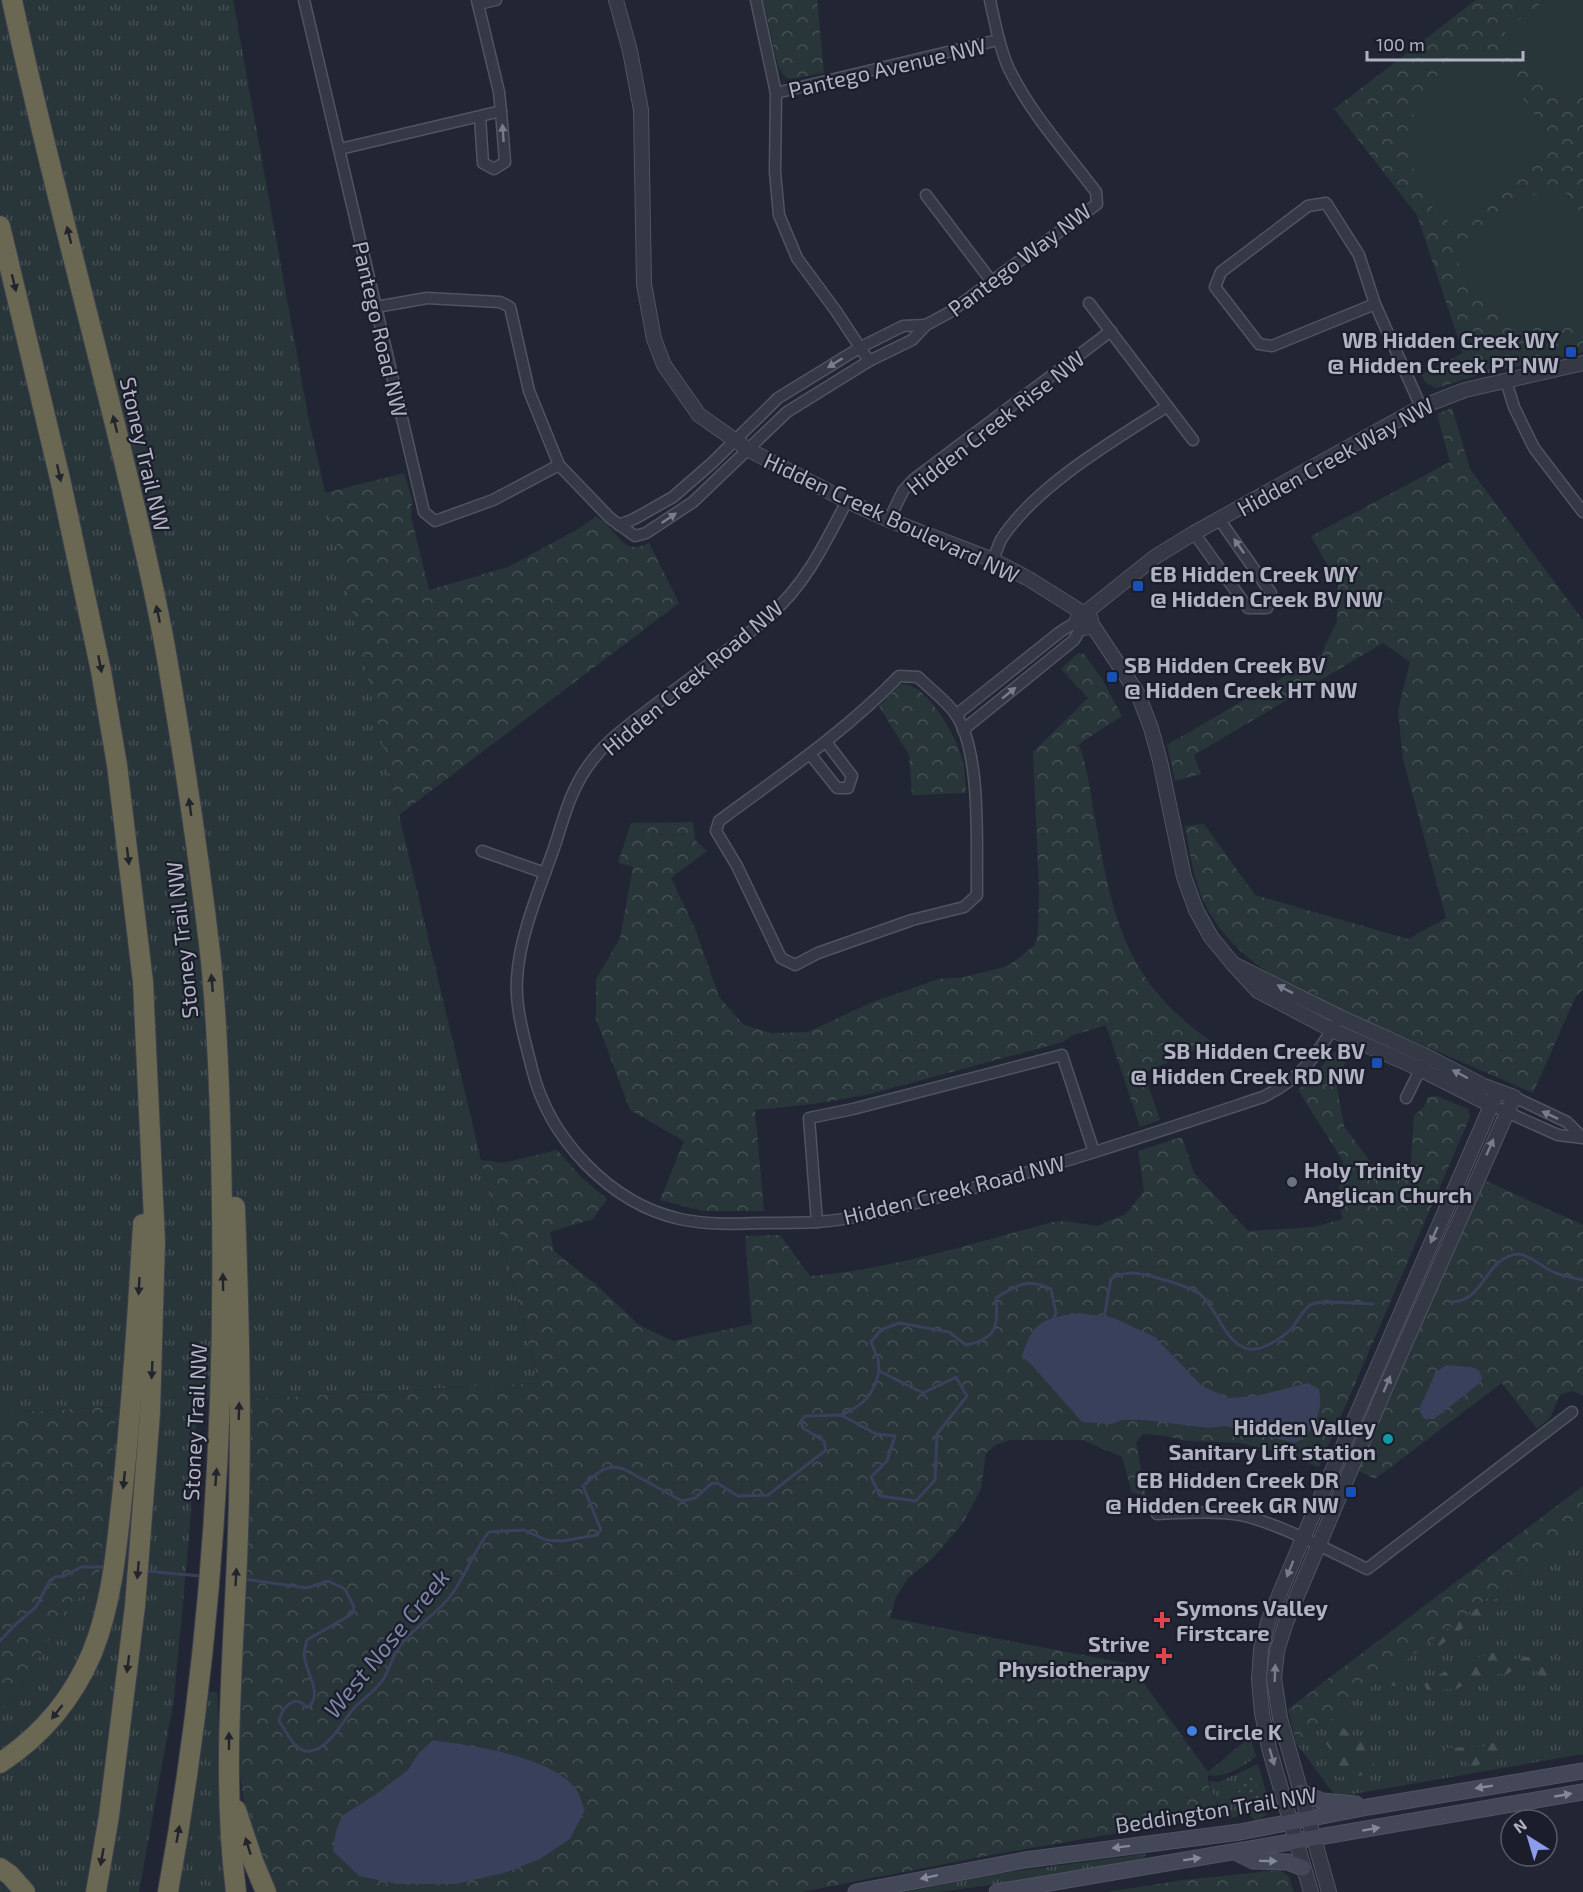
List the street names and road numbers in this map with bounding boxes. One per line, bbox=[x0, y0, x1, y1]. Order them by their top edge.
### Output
street label: Pantego Avenue NW bbox=[786, 32, 988, 102]
street label: Pantego Way NW bbox=[942, 197, 1096, 321]
street label: Pantego Road NW bbox=[348, 239, 414, 419]
street label: Hidden Creek Rise NW bbox=[901, 344, 1089, 500]
street label: Stoney Trail NW bbox=[116, 374, 176, 534]
street label: Hidden Creek Way NW bbox=[1232, 391, 1438, 521]
street label: Hidden Creek Boulevard NW bbox=[760, 446, 1024, 588]
street label: Hidden Creek Road NW bbox=[597, 594, 788, 760]
street label: Stoney Trail NW bbox=[160, 860, 202, 1020]
street label: Hidden Creek Road NW bbox=[841, 1149, 1068, 1229]
street label: Stoney Trail NW bbox=[177, 1343, 211, 1501]
street label: Beddington Trail NW bbox=[1113, 1780, 1319, 1838]

